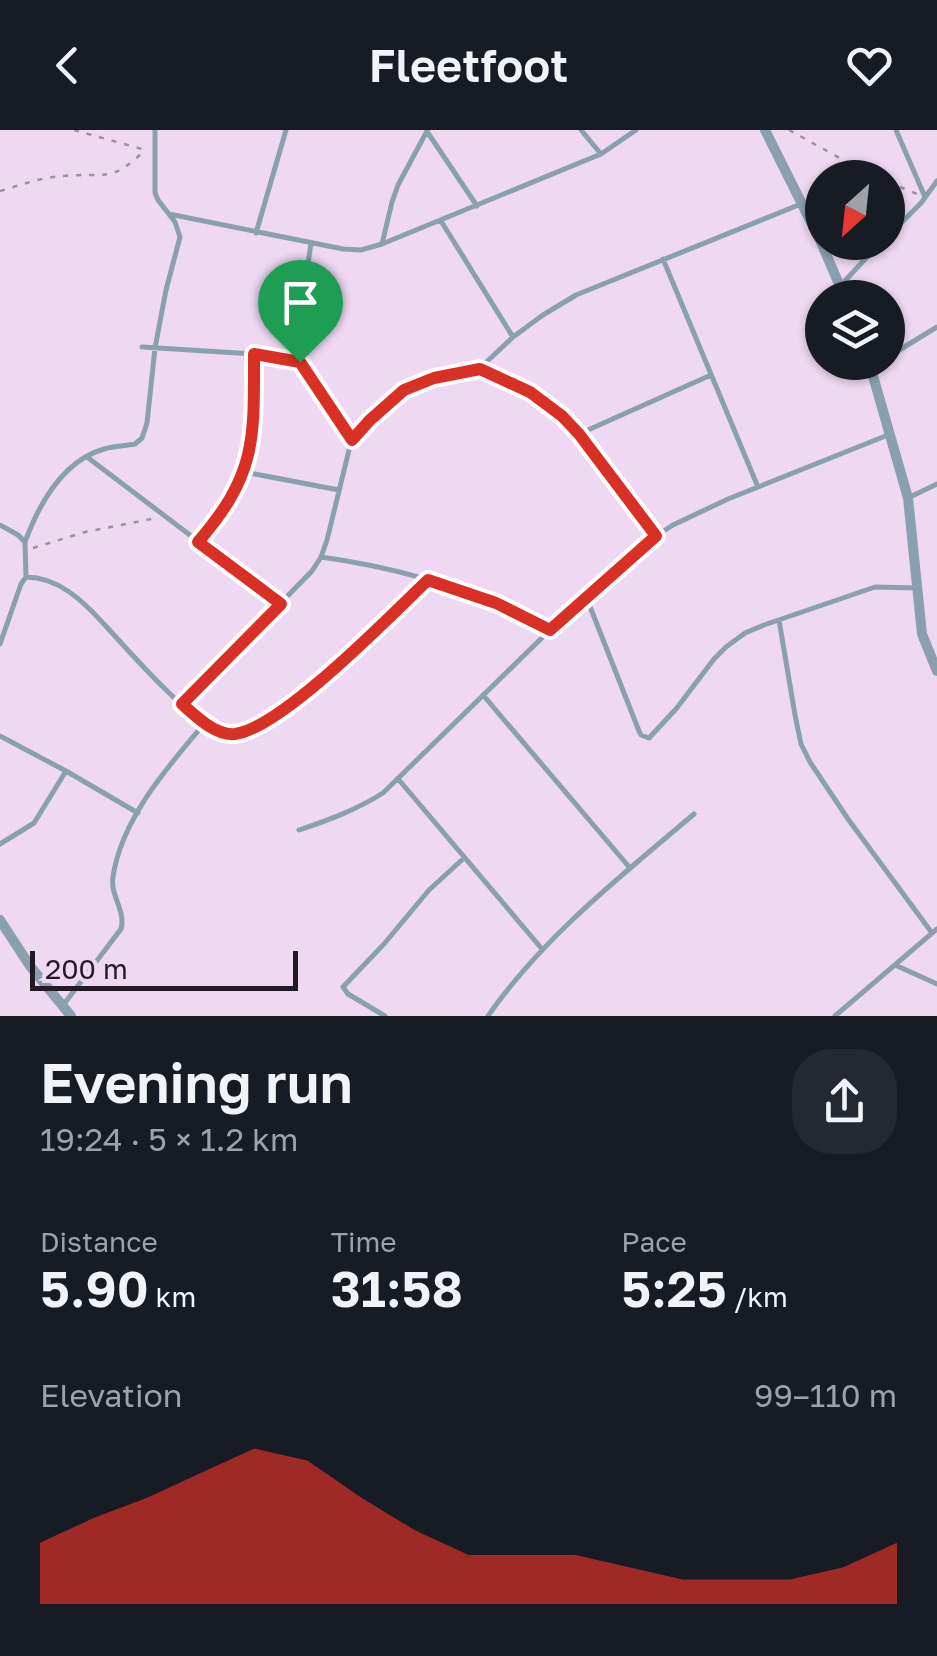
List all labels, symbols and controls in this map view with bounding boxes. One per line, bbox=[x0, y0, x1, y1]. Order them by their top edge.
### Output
icon: back bbox=[40, 38, 95, 93]
text: Fleetfoot bbox=[369, 38, 568, 92]
icon: heart bbox=[842, 38, 897, 93]
north arrow bbox=[805, 160, 905, 260]
map controls bbox=[805, 160, 905, 380]
pin bbox=[258, 260, 343, 363]
icon: arrive bbox=[273, 275, 328, 330]
button: layers bbox=[805, 280, 905, 380]
scale bar bbox=[30, 946, 298, 990]
text: 200 m bbox=[45, 952, 128, 985]
text: Evening run bbox=[40, 1049, 353, 1115]
button: share bbox=[792, 1049, 897, 1154]
text: 19:24 · 5 × 1.2 km bbox=[40, 1120, 298, 1158]
text: Distance bbox=[40, 1225, 158, 1258]
text: Time bbox=[331, 1225, 397, 1258]
text: Pace bbox=[621, 1225, 687, 1258]
text: 5.90 bbox=[40, 1258, 149, 1318]
text: 31:58 bbox=[331, 1258, 463, 1318]
text: 5:25 bbox=[621, 1258, 727, 1318]
text: km bbox=[149, 1280, 196, 1313]
text: /km bbox=[727, 1280, 788, 1313]
text: Elevation bbox=[40, 1376, 182, 1414]
text: 99–110 m bbox=[754, 1376, 897, 1414]

